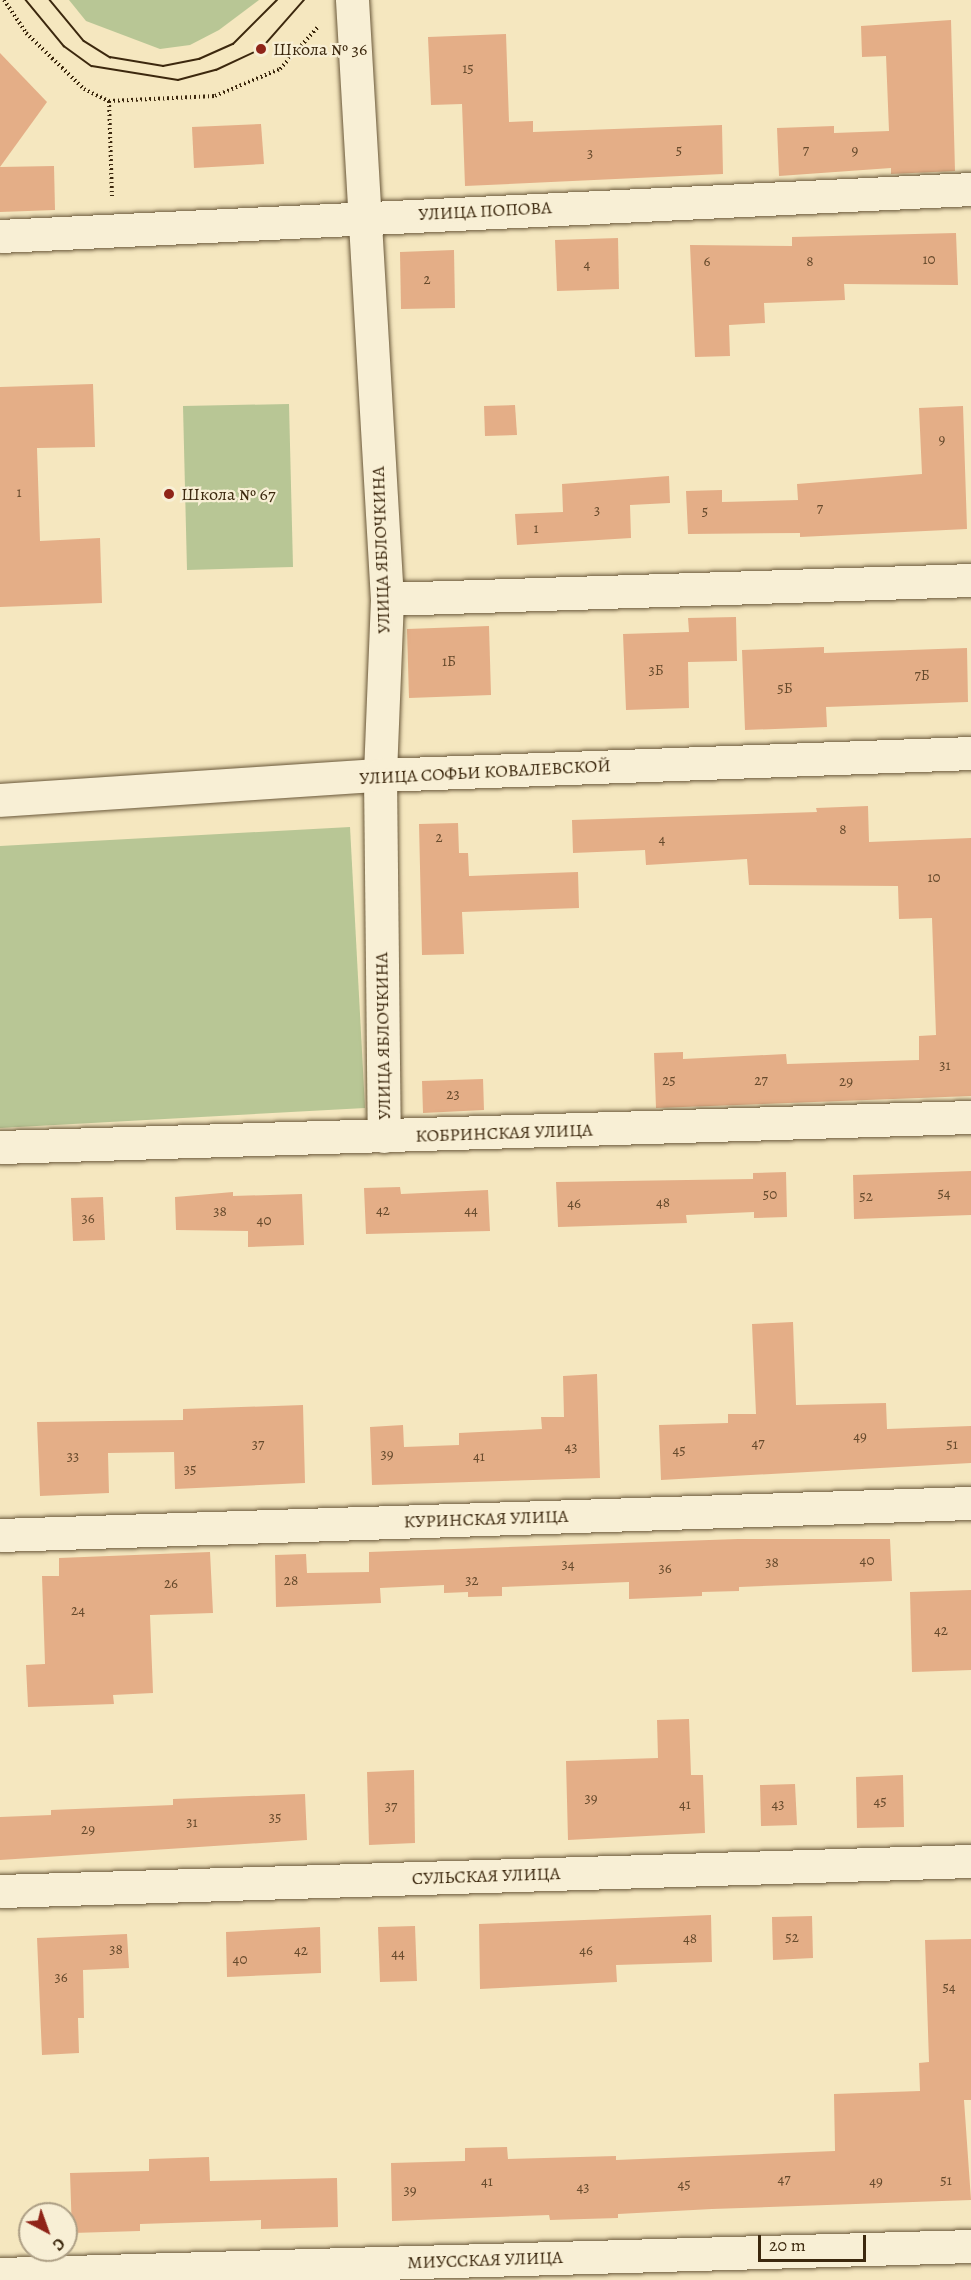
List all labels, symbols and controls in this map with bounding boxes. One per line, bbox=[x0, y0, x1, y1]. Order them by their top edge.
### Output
place label: Школа № 36 bbox=[273, 38, 367, 60]
marker: Школа № 36 bbox=[254, 42, 268, 56]
house number: 15 bbox=[462, 60, 474, 78]
house number: 5 bbox=[676, 142, 682, 160]
house number: 7 bbox=[803, 142, 809, 160]
house number: 9 bbox=[852, 142, 858, 160]
house number: 3 bbox=[587, 145, 593, 163]
street label: УЛИЦА ПОПОВА bbox=[418, 197, 552, 225]
house number: 10 bbox=[922, 251, 936, 269]
house number: 6 bbox=[704, 253, 710, 271]
house number: 8 bbox=[806, 253, 814, 271]
house number: 4 bbox=[584, 256, 590, 274]
house number: 2 bbox=[423, 271, 431, 289]
house number: 9 bbox=[939, 431, 945, 449]
street label: УЛИЦА ЯБЛОЧКИНА bbox=[367, 466, 395, 634]
place label: Школа № 67 bbox=[181, 483, 275, 505]
house number: 1 bbox=[16, 484, 22, 502]
marker: Школа № 67 bbox=[162, 487, 176, 501]
house number: 7 bbox=[817, 500, 823, 518]
house number: 3 bbox=[594, 502, 600, 520]
house number: 5 bbox=[702, 503, 708, 521]
house number: 1 bbox=[533, 520, 539, 538]
house number: 1Б bbox=[442, 653, 456, 671]
house number: 3Б bbox=[648, 662, 664, 680]
house number: 7Б bbox=[914, 667, 930, 685]
house number: 5Б bbox=[777, 680, 793, 698]
street label: УЛИЦА СОФЬИ КОВАЛЕВСКОЙ bbox=[359, 755, 611, 789]
house number: 8 bbox=[839, 821, 847, 839]
house number: 2 bbox=[435, 829, 443, 847]
house number: 4 bbox=[659, 831, 665, 849]
house number: 10 bbox=[927, 869, 941, 887]
street label: УЛИЦА ЯБЛОЧКИНА bbox=[371, 952, 395, 1120]
house number: 31 bbox=[939, 1057, 951, 1075]
house number: 25 bbox=[662, 1072, 676, 1090]
house number: 27 bbox=[754, 1072, 768, 1090]
house number: 29 bbox=[839, 1073, 853, 1091]
house number: 23 bbox=[446, 1086, 460, 1104]
street label: КОБРИНСКАЯ УЛИЦА bbox=[415, 1119, 593, 1147]
house number: 54 bbox=[937, 1185, 951, 1203]
house number: 50 bbox=[763, 1186, 777, 1204]
house number: 52 bbox=[859, 1188, 873, 1206]
house number: 48 bbox=[656, 1194, 670, 1212]
house number: 46 bbox=[567, 1195, 581, 1213]
house number: 42 bbox=[376, 1202, 390, 1220]
house number: 44 bbox=[464, 1202, 478, 1220]
house number: 38 bbox=[213, 1203, 227, 1221]
house number: 36 bbox=[81, 1210, 95, 1228]
house number: 40 bbox=[257, 1212, 271, 1230]
house number: 49 bbox=[853, 1428, 867, 1446]
house number: 47 bbox=[751, 1435, 765, 1453]
house number: 37 bbox=[252, 1436, 264, 1454]
house number: 51 bbox=[946, 1436, 958, 1454]
house number: 43 bbox=[564, 1439, 578, 1457]
house number: 45 bbox=[672, 1442, 686, 1460]
house number: 39 bbox=[380, 1446, 394, 1464]
house number: 33 bbox=[67, 1448, 79, 1466]
house number: 41 bbox=[473, 1448, 485, 1466]
house number: 35 bbox=[184, 1461, 196, 1479]
street label: КУРИНСКАЯ УЛИЦА bbox=[403, 1505, 569, 1533]
house number: 40 bbox=[860, 1552, 874, 1570]
house number: 38 bbox=[765, 1554, 779, 1572]
house number: 34 bbox=[561, 1556, 575, 1574]
house number: 36 bbox=[658, 1560, 672, 1578]
house number: 28 bbox=[284, 1572, 298, 1590]
house number: 32 bbox=[465, 1572, 479, 1590]
house number: 26 bbox=[164, 1575, 178, 1593]
house number: 24 bbox=[71, 1602, 85, 1620]
house number: 42 bbox=[934, 1622, 948, 1640]
house number: 39 bbox=[584, 1790, 598, 1808]
house number: 45 bbox=[873, 1793, 887, 1811]
house number: 41 bbox=[679, 1796, 691, 1814]
house number: 43 bbox=[771, 1796, 785, 1814]
house number: 37 bbox=[385, 1798, 397, 1816]
house number: 35 bbox=[269, 1809, 281, 1827]
house number: 31 bbox=[186, 1814, 198, 1832]
house number: 29 bbox=[81, 1821, 95, 1839]
street label: СУЛЬСКАЯ УЛИЦА bbox=[411, 1863, 561, 1889]
house number: 52 bbox=[785, 1929, 799, 1947]
house number: 48 bbox=[683, 1930, 697, 1948]
house number: 38 bbox=[109, 1941, 123, 1959]
house number: 42 bbox=[294, 1942, 308, 1960]
house number: 46 bbox=[579, 1942, 593, 1960]
house number: 44 bbox=[391, 1945, 405, 1963]
house number: 40 bbox=[233, 1951, 247, 1969]
house number: 36 bbox=[54, 1969, 68, 1987]
house number: 54 bbox=[942, 1979, 956, 1997]
house number: 47 bbox=[777, 2171, 791, 2189]
house number: 51 bbox=[940, 2172, 952, 2190]
house number: 41 bbox=[481, 2173, 493, 2191]
house number: 49 bbox=[869, 2173, 883, 2191]
house number: 45 bbox=[677, 2176, 691, 2194]
house number: 43 bbox=[576, 2179, 590, 2197]
house number: 39 bbox=[403, 2182, 417, 2200]
north arrow bbox=[18, 2202, 78, 2262]
scale bar bbox=[761, 2223, 869, 2261]
text: С bbox=[48, 2233, 69, 2256]
text: 20 m bbox=[769, 2233, 806, 2257]
street label: МИУССКАЯ УЛИЦА bbox=[407, 2246, 563, 2274]

